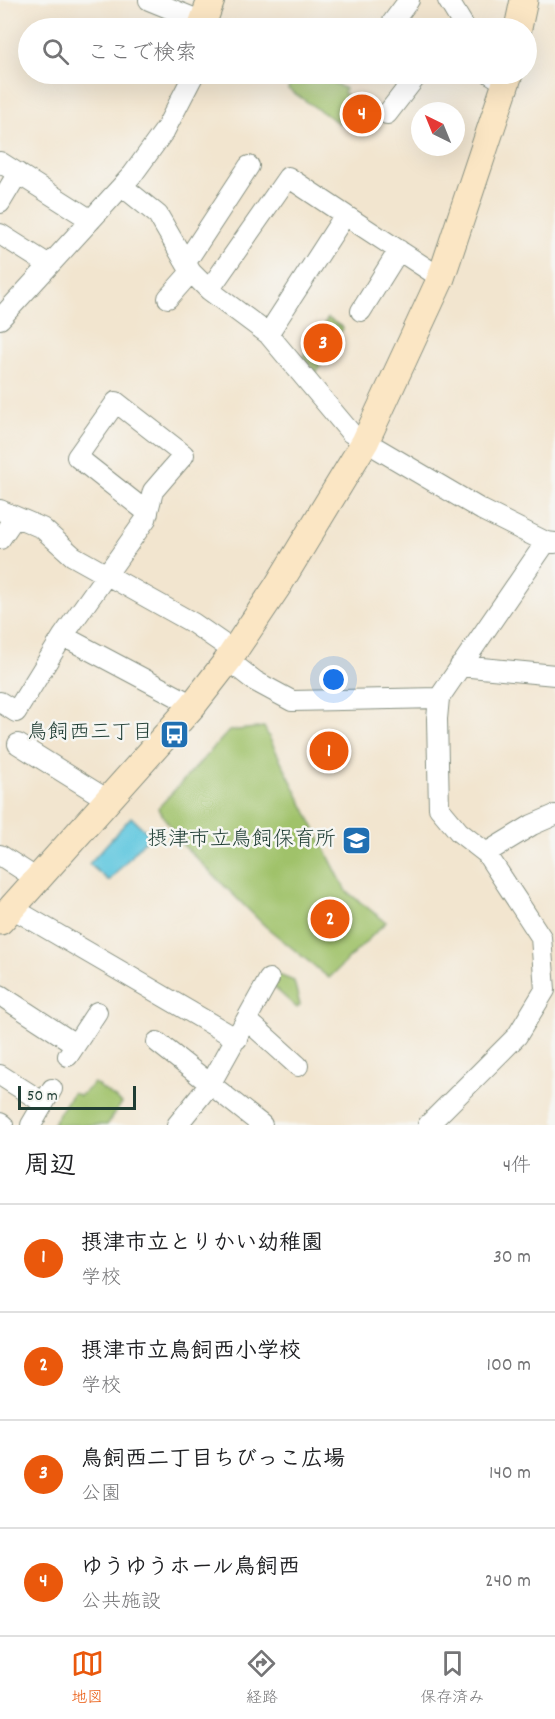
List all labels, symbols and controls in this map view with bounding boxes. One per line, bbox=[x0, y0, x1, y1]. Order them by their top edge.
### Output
search box bbox=[18, 18, 537, 84]
icon: search bbox=[39, 35, 72, 68]
text: ここで検索 bbox=[87, 39, 197, 70]
pin: 4 bbox=[342, 92, 382, 136]
north arrow bbox=[411, 102, 465, 156]
pin: 3 bbox=[304, 320, 342, 366]
your location bbox=[319, 665, 348, 694]
bus stop icon: 鳥飼西三丁目 bbox=[158, 718, 190, 750]
place label: 鳥飼西三丁目 bbox=[27, 719, 153, 749]
pin: 1 bbox=[310, 728, 348, 774]
school or university icon: 摂津市立鳥飼保育所 bbox=[341, 825, 373, 857]
place label: 摂津市立鳥飼保育所 bbox=[147, 826, 336, 856]
pin: 2 bbox=[310, 896, 350, 942]
scale bar bbox=[18, 1083, 136, 1110]
text: 50 m bbox=[27, 1085, 58, 1108]
text: 周辺 bbox=[24, 1149, 76, 1186]
text: 4件 bbox=[503, 1153, 531, 1181]
text: 摂津市立とりかい幼稚園 bbox=[81, 1229, 323, 1260]
text: 1 bbox=[41, 1244, 46, 1272]
text: 30 m bbox=[493, 1244, 531, 1272]
text: 学校 bbox=[81, 1265, 121, 1293]
text: 摂津市立鳥飼西小学校 bbox=[81, 1337, 301, 1368]
text: 2 bbox=[39, 1352, 48, 1380]
text: 100 m bbox=[487, 1352, 531, 1380]
text: 学校 bbox=[81, 1373, 121, 1401]
text: 鳥飼西二丁目ちびっこ広場 bbox=[81, 1445, 345, 1476]
text: 3 bbox=[39, 1460, 48, 1488]
text: 140 m bbox=[489, 1460, 531, 1488]
text: 公園 bbox=[81, 1481, 121, 1509]
text: ゆうゆうホール鳥飼西 bbox=[81, 1553, 300, 1584]
text: 4 bbox=[39, 1568, 48, 1596]
text: 240 m bbox=[485, 1568, 531, 1596]
text: 公共施設 bbox=[81, 1589, 161, 1617]
tab: 地図 bbox=[71, 1647, 104, 1710]
tab: 経路 bbox=[245, 1647, 278, 1710]
tab: 保存済み bbox=[420, 1647, 484, 1710]

